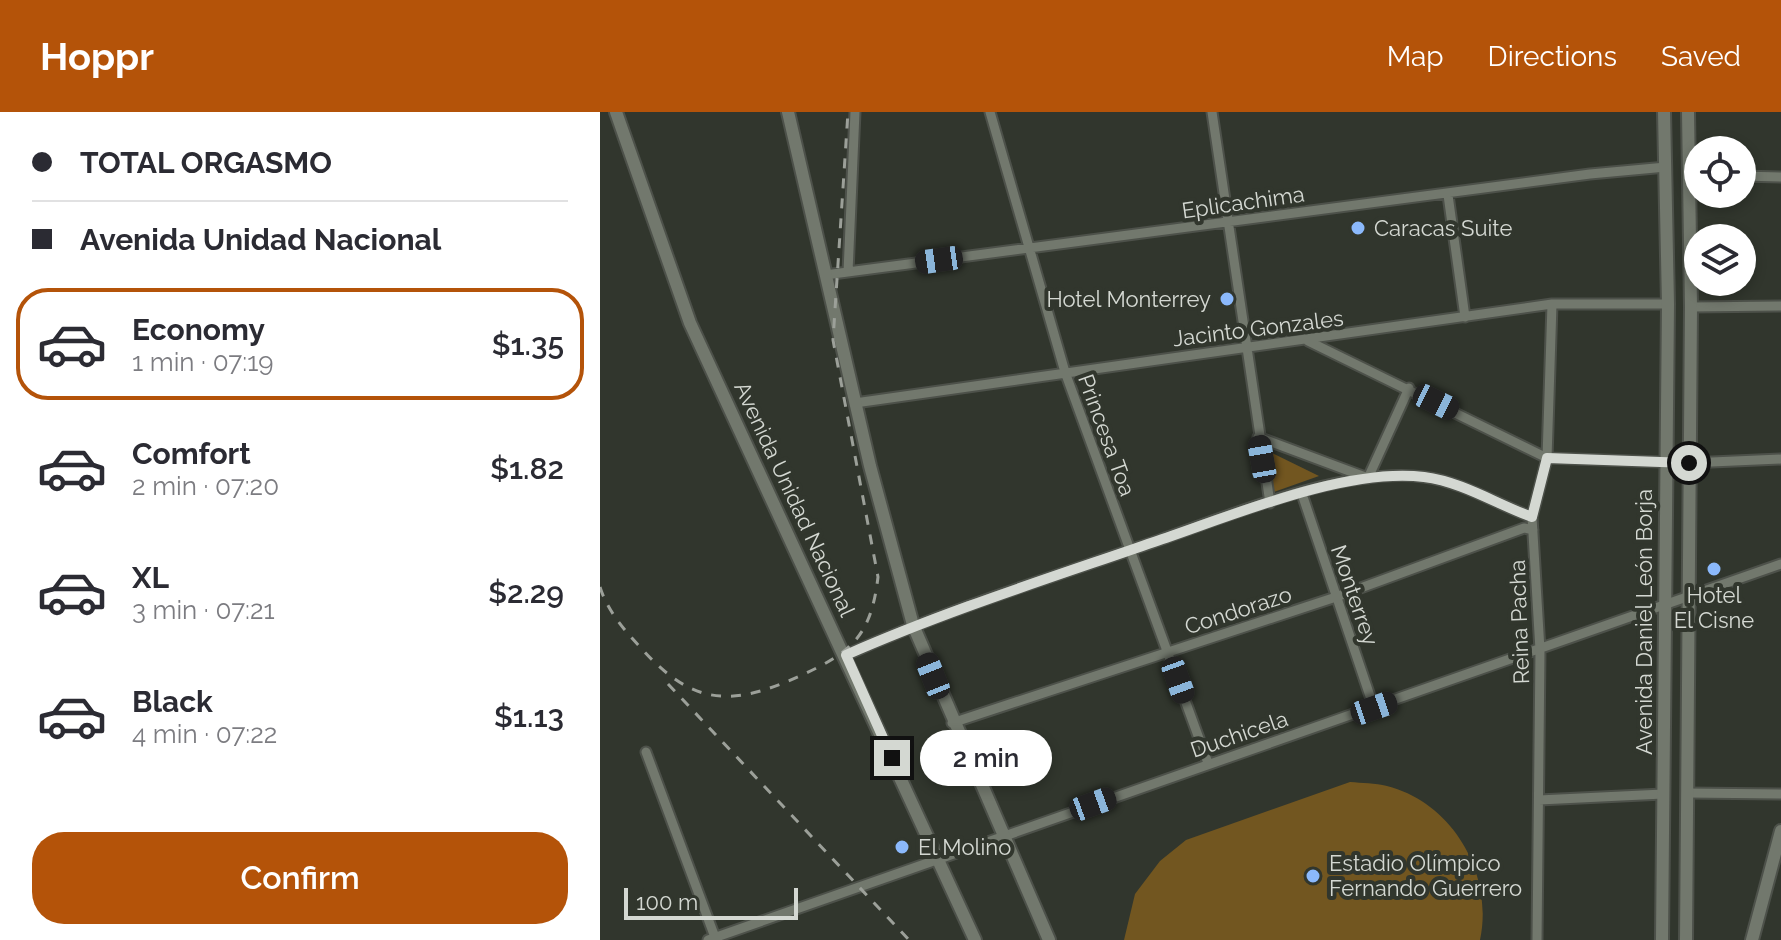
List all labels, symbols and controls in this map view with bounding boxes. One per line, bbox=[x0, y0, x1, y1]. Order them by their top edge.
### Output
text: Hoppr bbox=[40, 34, 154, 79]
text: Map bbox=[1387, 40, 1444, 73]
text: Directions bbox=[1488, 40, 1617, 73]
text: Saved bbox=[1661, 40, 1741, 73]
map controls bbox=[1684, 136, 1756, 296]
button: locate bbox=[1684, 136, 1756, 208]
text: TOTAL ORGASMO bbox=[80, 145, 332, 180]
street label: Eplicachima bbox=[1180, 181, 1306, 223]
place label: Caracas Suite bbox=[1374, 215, 1512, 241]
marker: Caracas Suite bbox=[1349, 219, 1367, 237]
text: Avenida Unidad Nacional bbox=[80, 222, 441, 257]
button: layers bbox=[1684, 224, 1756, 296]
car bbox=[914, 245, 964, 275]
place label: Hotel Monterrey bbox=[1046, 286, 1211, 312]
marker: Hotel Monterrey bbox=[1218, 290, 1236, 308]
street label: Jacinto Gonzales bbox=[1171, 305, 1345, 351]
icon: car bbox=[36, 308, 108, 380]
text: Economy bbox=[132, 312, 265, 347]
text: $1.35 bbox=[492, 327, 564, 362]
text: 1 min · 07:19 bbox=[132, 347, 274, 377]
street label: Princesa Toa bbox=[1073, 371, 1141, 499]
street label: Avenida Unidad Nacional bbox=[729, 377, 861, 621]
car bbox=[1409, 381, 1463, 423]
icon: car bbox=[36, 432, 108, 504]
car bbox=[1246, 433, 1278, 485]
text: Comfort bbox=[132, 436, 251, 471]
route start bbox=[1671, 445, 1707, 481]
text: $1.82 bbox=[490, 451, 564, 486]
text: 2 min · 07:20 bbox=[132, 471, 279, 501]
street label: Avenida Daniel León Borja bbox=[1631, 489, 1657, 755]
street label: Monterrey bbox=[1326, 541, 1384, 649]
icon: car bbox=[36, 556, 108, 628]
street label: Reina Pacha bbox=[1504, 559, 1534, 685]
text: XL bbox=[132, 560, 169, 595]
marker: Hotel El Cisne bbox=[1705, 560, 1723, 578]
text: $2.29 bbox=[488, 575, 564, 610]
street label: Condorazo bbox=[1181, 580, 1295, 640]
place label: Hotel El Cisne bbox=[1674, 582, 1754, 633]
text: 3 min · 07:21 bbox=[132, 595, 275, 625]
car bbox=[913, 649, 953, 703]
car bbox=[1159, 653, 1197, 707]
icon: car bbox=[36, 680, 108, 752]
text: Black bbox=[132, 684, 213, 719]
car bbox=[1347, 689, 1401, 727]
text: $1.13 bbox=[494, 699, 564, 734]
street label: Duchicela bbox=[1187, 705, 1291, 763]
text: 4 min · 07:22 bbox=[132, 719, 277, 749]
callout: 2 min bbox=[920, 730, 1052, 786]
route end bbox=[874, 740, 910, 776]
text: 2 min bbox=[953, 743, 1019, 773]
car bbox=[1066, 785, 1120, 823]
button: Confirm bbox=[32, 832, 568, 924]
place label: El Molino bbox=[918, 834, 1011, 860]
marker: El Molino bbox=[893, 838, 911, 856]
place label: Estadio Olímpico Fernando Guerrero bbox=[1329, 850, 1522, 901]
marker: Estadio Olímpico Fernando Guerrero bbox=[1304, 867, 1322, 885]
scale bar bbox=[624, 884, 798, 920]
text: 100 m bbox=[636, 889, 698, 915]

